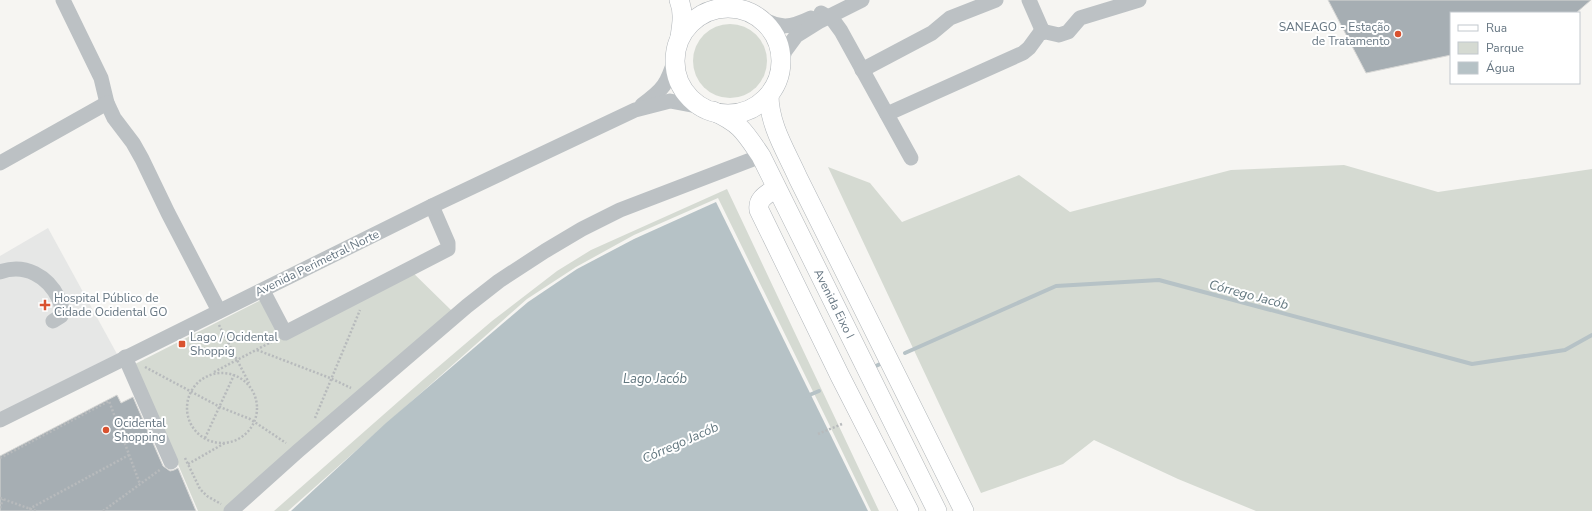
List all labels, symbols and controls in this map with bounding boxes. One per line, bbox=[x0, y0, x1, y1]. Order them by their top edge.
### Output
legend bbox=[1450, 12, 1580, 84]
place label: SANEAGO - Estação de Tratamento bbox=[1279, 19, 1390, 49]
text: Rua bbox=[1486, 20, 1507, 36]
marker: SANEAGO - Estação de Tratamento bbox=[1393, 29, 1403, 39]
text: Parque bbox=[1486, 40, 1524, 56]
text: Água bbox=[1486, 60, 1515, 76]
street label: Avenida Perimetral Norte bbox=[252, 226, 382, 300]
street label: Avenida Eixo I bbox=[810, 266, 858, 341]
water label: Córrego Jacób bbox=[1207, 276, 1291, 314]
place label: Hospital Público de Cidade Ocidental GO bbox=[54, 290, 168, 320]
marker: Hospital Público de Cidade Ocidental GO bbox=[39, 299, 51, 311]
place label: Lago / Ocidental Shoppig bbox=[190, 329, 278, 359]
marker: Lago / Ocidental Shoppig bbox=[177, 339, 187, 349]
water label: Lago Jacób bbox=[623, 370, 687, 388]
place label: Ocidental Shopping bbox=[114, 415, 166, 445]
water label: Córrego Jacób bbox=[639, 418, 721, 468]
marker: Ocidental Shopping bbox=[101, 425, 111, 435]

